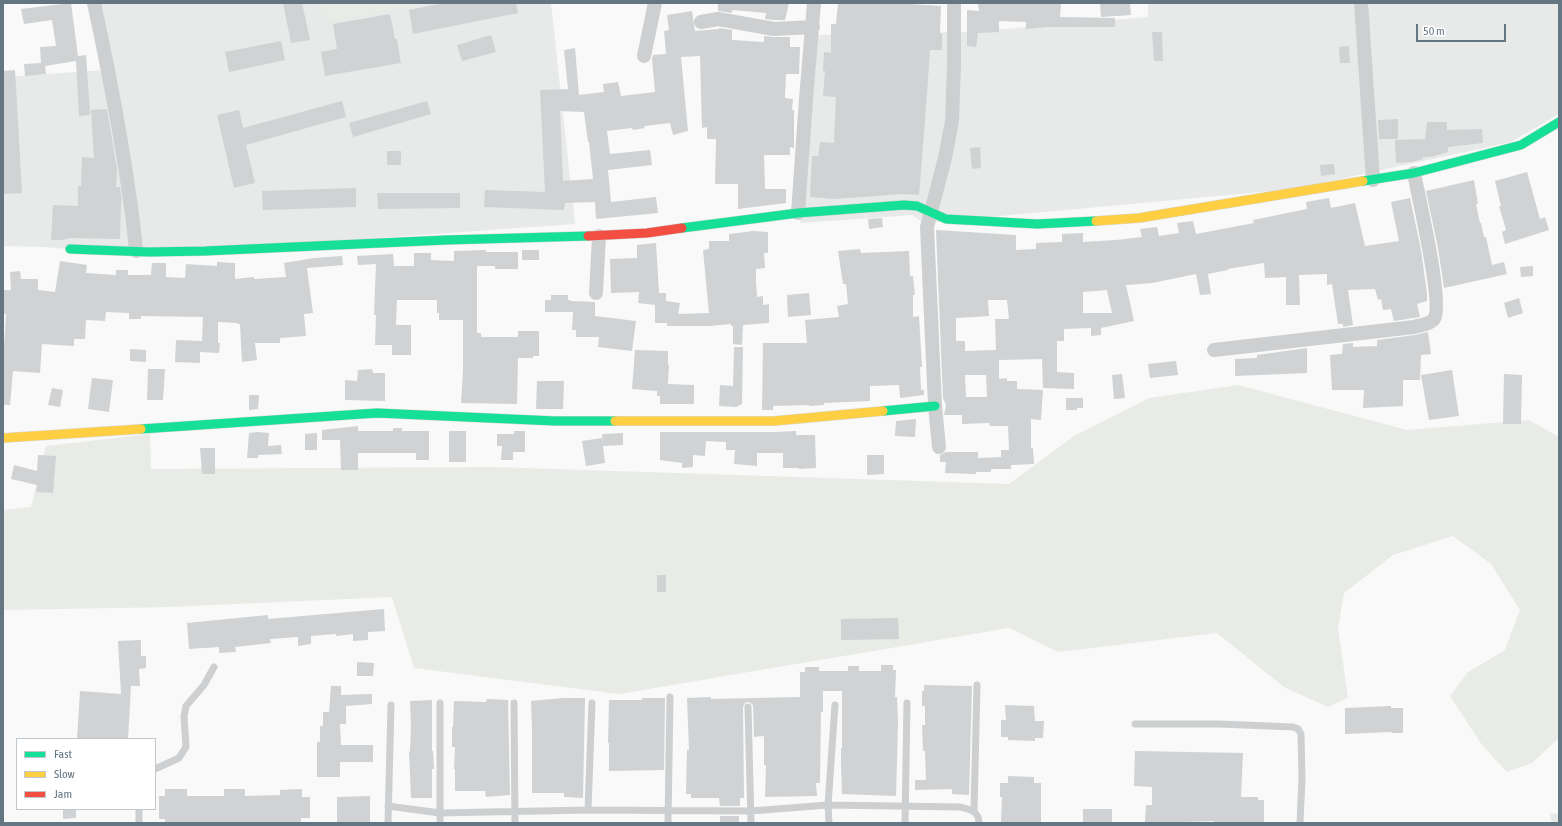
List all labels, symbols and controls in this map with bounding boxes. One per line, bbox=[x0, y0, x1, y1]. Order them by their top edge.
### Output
scale bar bbox=[1418, 16, 1508, 42]
text: 50 m bbox=[1423, 24, 1445, 38]
legend bbox=[16, 738, 156, 810]
text: Fast bbox=[54, 747, 72, 761]
text: Slow bbox=[54, 767, 75, 781]
text: Jam bbox=[54, 787, 72, 801]

